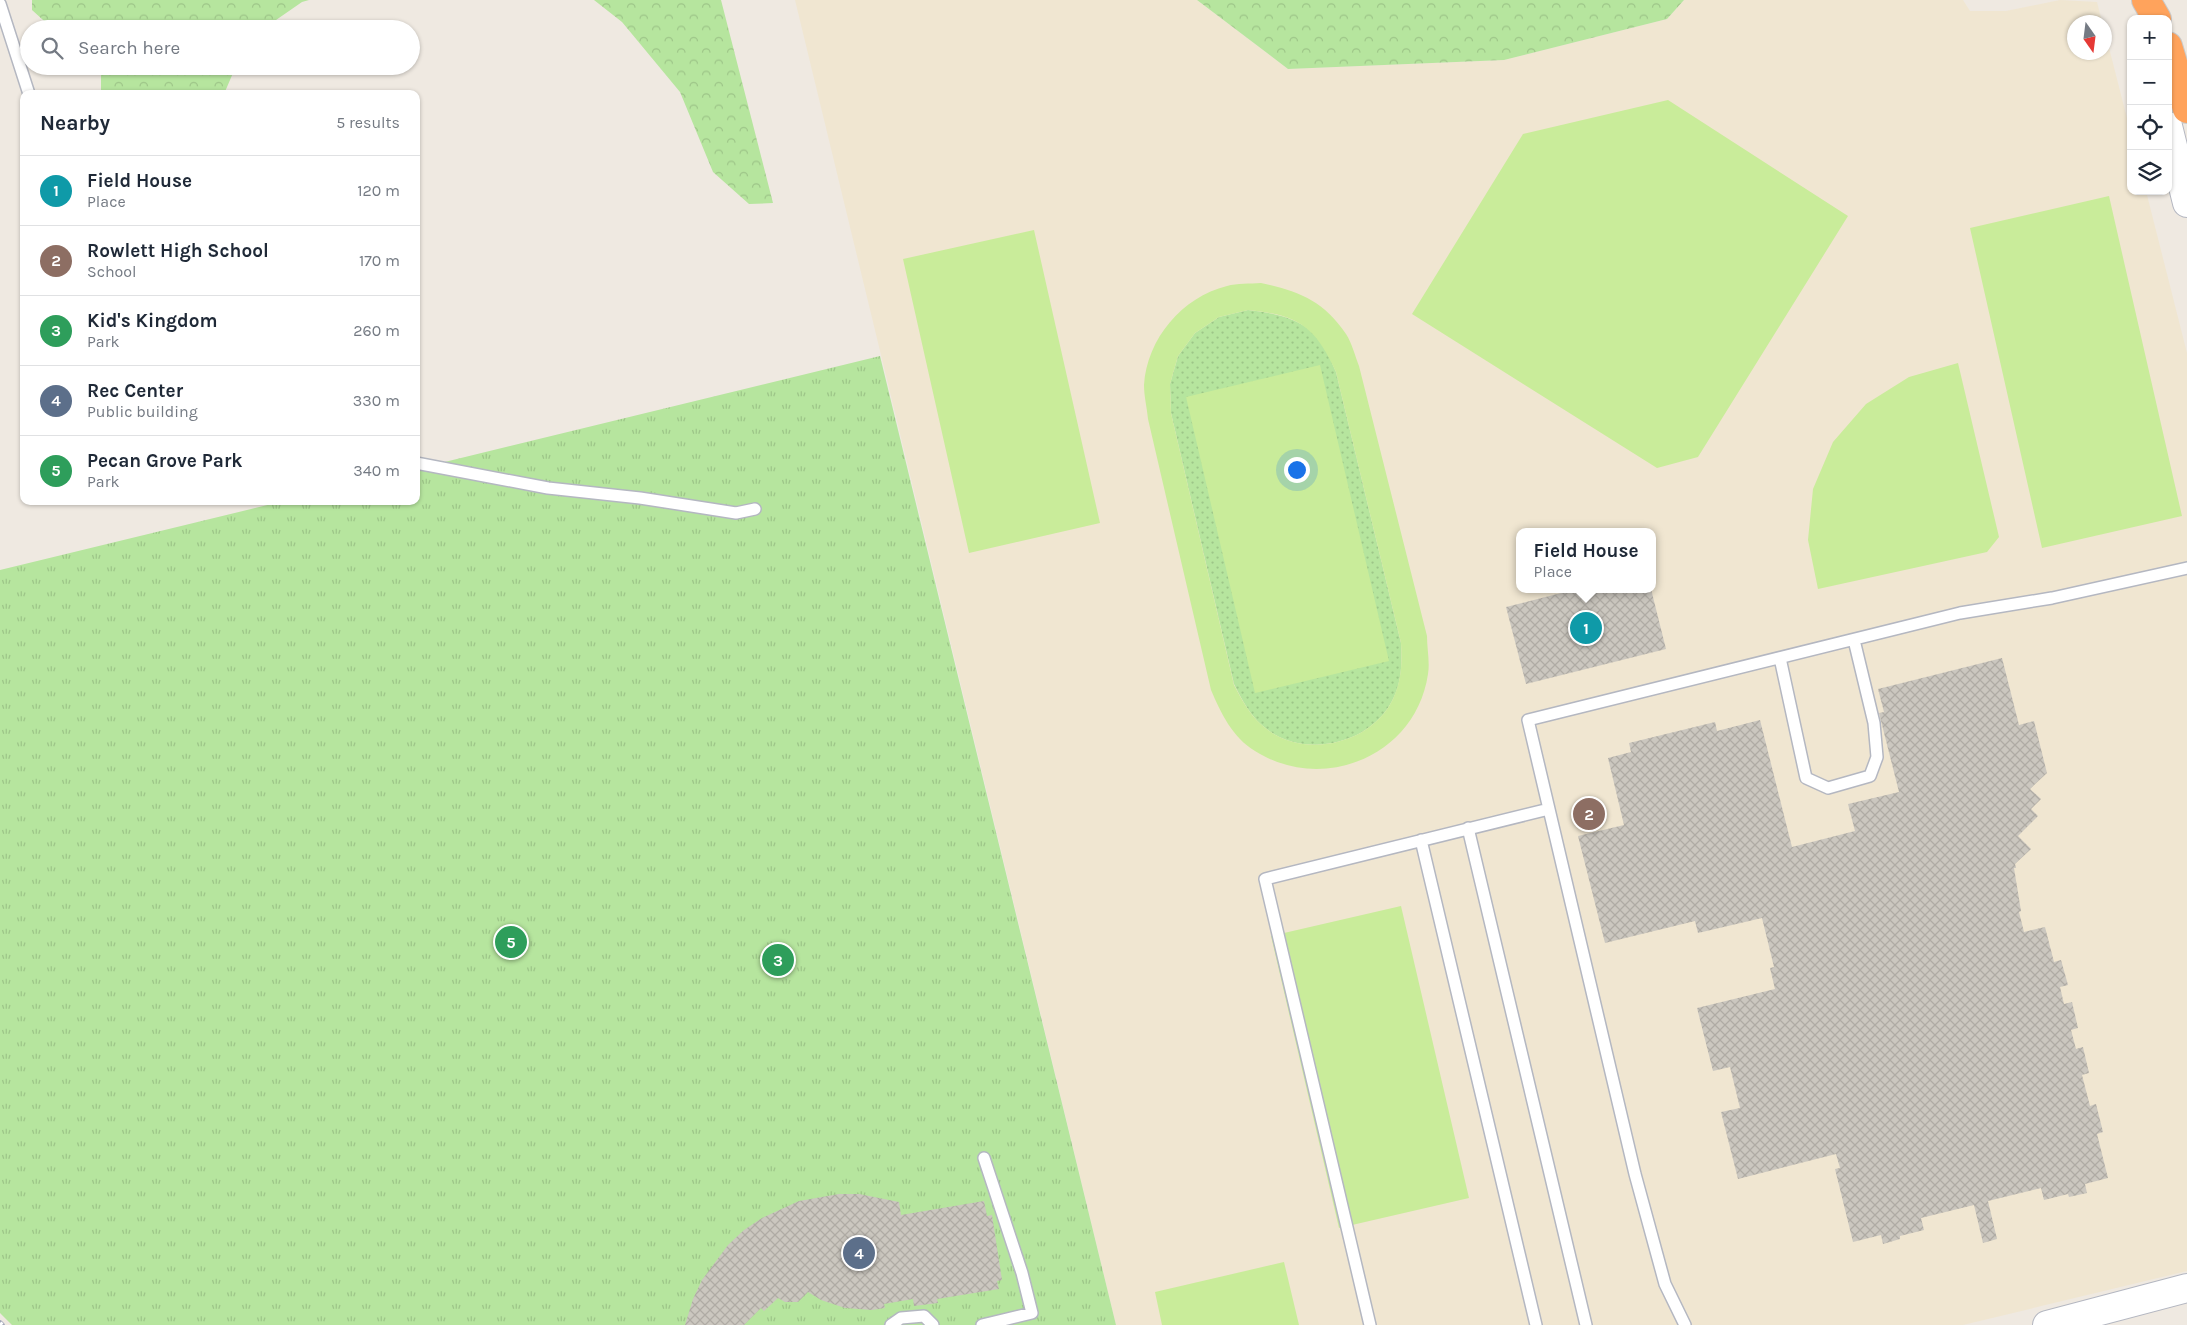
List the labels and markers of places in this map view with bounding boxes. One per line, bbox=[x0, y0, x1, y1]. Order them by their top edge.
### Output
pin: 1 bbox=[1570, 609, 1602, 647]
pin: 2 bbox=[1573, 795, 1605, 833]
pin: 5 bbox=[495, 923, 527, 961]
pin: 3 bbox=[762, 941, 794, 979]
pin: 4 bbox=[843, 1234, 875, 1272]

